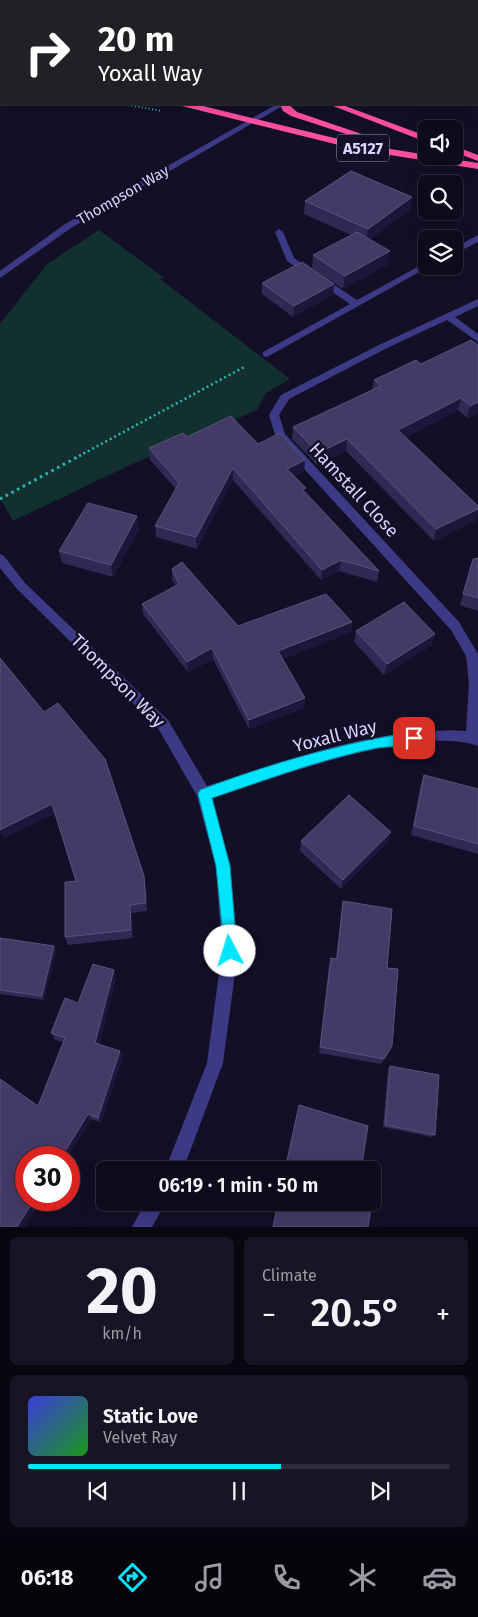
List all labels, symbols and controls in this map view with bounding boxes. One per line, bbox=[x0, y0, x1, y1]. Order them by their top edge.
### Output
text: 20 m bbox=[98, 18, 174, 60]
icon: right bbox=[15, 20, 80, 85]
text: Yoxall Way bbox=[98, 60, 202, 87]
map controls bbox=[418, 120, 463, 275]
button: sound bbox=[418, 120, 463, 165]
road number: A5127 bbox=[337, 134, 389, 162]
street label: Thompson Way bbox=[74, 161, 173, 229]
button: search bbox=[418, 175, 463, 220]
button: layers bbox=[418, 230, 463, 275]
street label: Hamstall Close bbox=[305, 438, 403, 542]
street label: Thompson Way bbox=[67, 630, 170, 733]
street label: Yoxall Way bbox=[291, 715, 379, 757]
pin bbox=[393, 717, 435, 759]
icon: arrive bbox=[400, 724, 428, 752]
position arrow bbox=[203, 924, 255, 976]
speed limit sign: 30 bbox=[15, 1146, 80, 1211]
text: 06:19 · 1 min · 50 m bbox=[159, 1174, 318, 1197]
text: 20 bbox=[86, 1252, 158, 1330]
text: Climate bbox=[262, 1266, 317, 1285]
text: 20.5° bbox=[311, 1290, 401, 1336]
text: − bbox=[262, 1298, 276, 1331]
text: + bbox=[436, 1298, 450, 1331]
text: km/h bbox=[102, 1324, 142, 1343]
text: Static Love bbox=[103, 1405, 198, 1428]
text: Velvet Ray bbox=[103, 1428, 177, 1447]
icon: previous bbox=[84, 1477, 112, 1505]
icon: pause bbox=[225, 1477, 253, 1505]
icon: next bbox=[366, 1477, 394, 1505]
icon: directions bbox=[115, 1560, 150, 1595]
icon: music bbox=[192, 1560, 227, 1595]
icon: phone bbox=[269, 1560, 304, 1595]
icon: climate bbox=[345, 1560, 380, 1595]
icon: car bbox=[422, 1560, 457, 1595]
text: 06:18 bbox=[21, 1564, 74, 1591]

